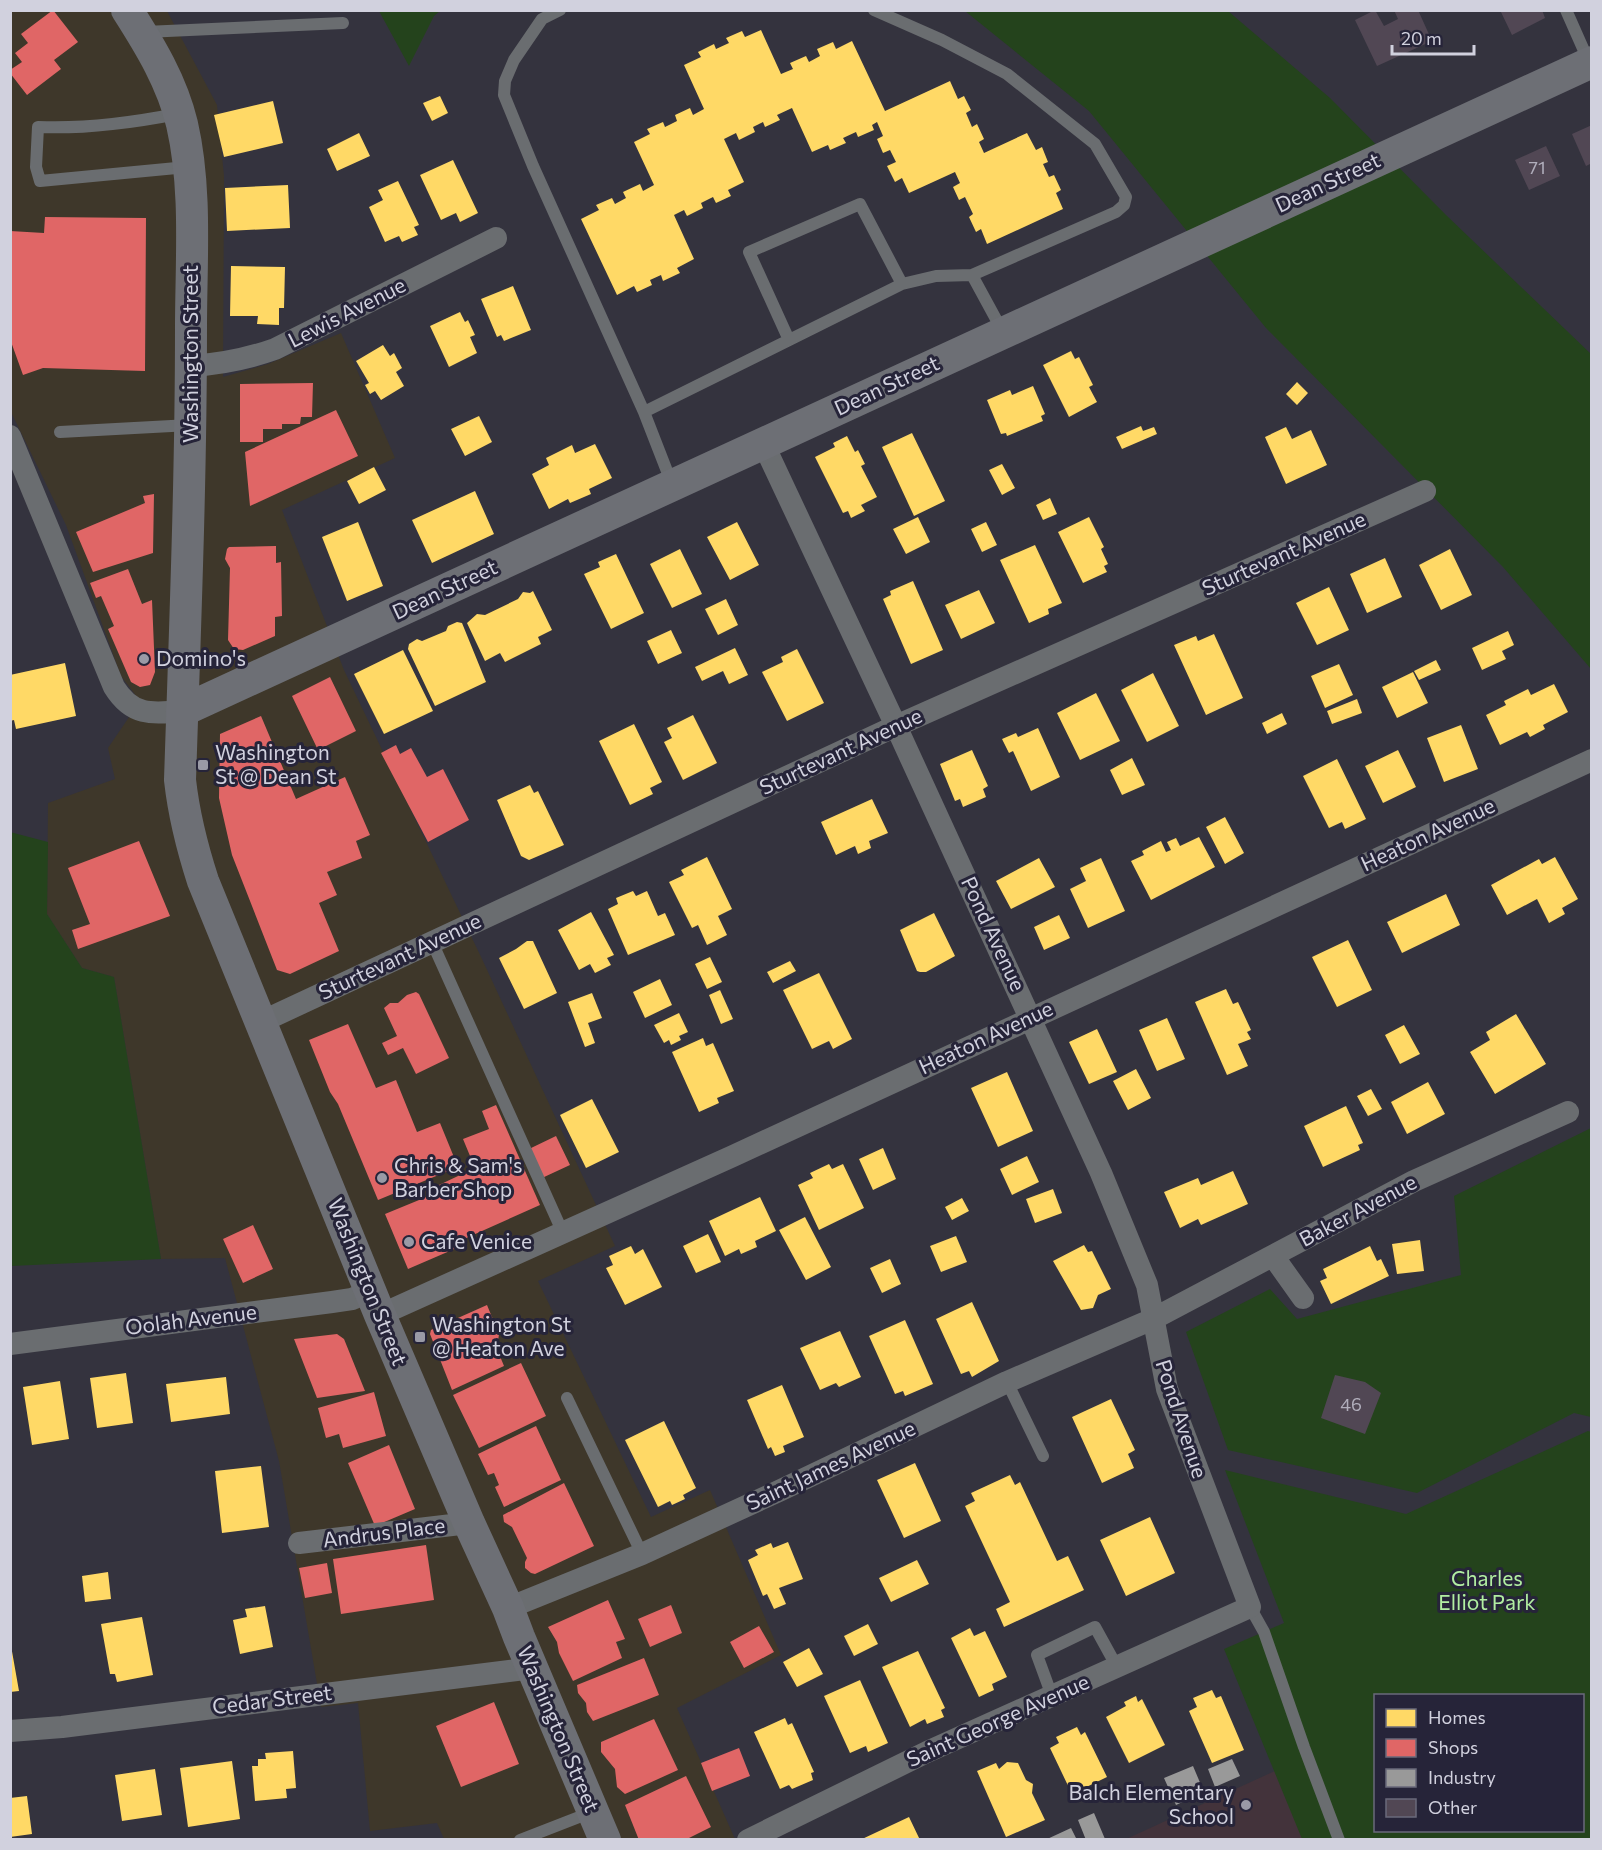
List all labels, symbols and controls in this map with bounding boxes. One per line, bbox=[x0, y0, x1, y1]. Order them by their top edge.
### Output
scale bar bbox=[1392, 18, 1474, 56]
text: 20 m bbox=[1401, 27, 1442, 49]
street label: Dean Street bbox=[1271, 146, 1384, 217]
house number: 71 bbox=[1528, 156, 1546, 178]
street label: Washington Street bbox=[177, 265, 202, 443]
street label: Lewis Avenue bbox=[283, 271, 409, 352]
street label: Dean Street bbox=[830, 349, 943, 420]
street label: Sturtevant Avenue bbox=[1198, 505, 1369, 600]
street label: Dean Street bbox=[388, 553, 501, 624]
place label: Domino's bbox=[156, 645, 246, 670]
marker: Domino's bbox=[137, 652, 151, 666]
street label: Sturtevant Avenue bbox=[755, 702, 926, 799]
place label: Washington St @ Dean St bbox=[215, 739, 337, 788]
marker: Washington St @ Dean St bbox=[196, 758, 210, 772]
street label: Heaton Avenue bbox=[1356, 792, 1498, 876]
street label: Pond Avenue bbox=[957, 872, 1032, 995]
street label: Sturtevant Avenue bbox=[314, 907, 485, 1004]
street label: Heaton Avenue bbox=[914, 995, 1056, 1079]
place label: Chris & Sam's Barber Shop bbox=[394, 1152, 523, 1201]
street label: Baker Avenue bbox=[1295, 1168, 1420, 1251]
marker: Chris & Sam's Barber Shop bbox=[375, 1171, 389, 1185]
street label: Washington Street bbox=[323, 1194, 413, 1369]
place label: Cafe Venice bbox=[421, 1228, 532, 1253]
marker: Cafe Venice bbox=[402, 1235, 416, 1249]
street label: Oolah Avenue bbox=[124, 1298, 258, 1339]
place label: Washington St @ Heaton Ave bbox=[432, 1311, 571, 1360]
marker: Washington St @ Heaton Ave bbox=[413, 1330, 427, 1344]
street label: Pond Avenue bbox=[1151, 1356, 1213, 1481]
house number: 46 bbox=[1340, 1393, 1362, 1415]
street label: Saint James Avenue bbox=[742, 1415, 919, 1515]
street label: Andrus Place bbox=[321, 1512, 447, 1551]
park label: Charles Elliot Park bbox=[1438, 1565, 1536, 1614]
street label: Washington Street bbox=[513, 1642, 606, 1815]
street label: Saint George Avenue bbox=[902, 1668, 1092, 1771]
street label: Cedar Street bbox=[211, 1679, 333, 1718]
legend bbox=[1374, 1694, 1584, 1832]
text: Homes bbox=[1428, 1706, 1486, 1728]
text: Shops bbox=[1428, 1736, 1478, 1758]
text: Industry bbox=[1428, 1766, 1496, 1788]
place label: Balch Elementary School bbox=[1069, 1779, 1234, 1828]
text: Other bbox=[1428, 1796, 1477, 1818]
marker: Balch Elementary School bbox=[1239, 1798, 1253, 1812]

